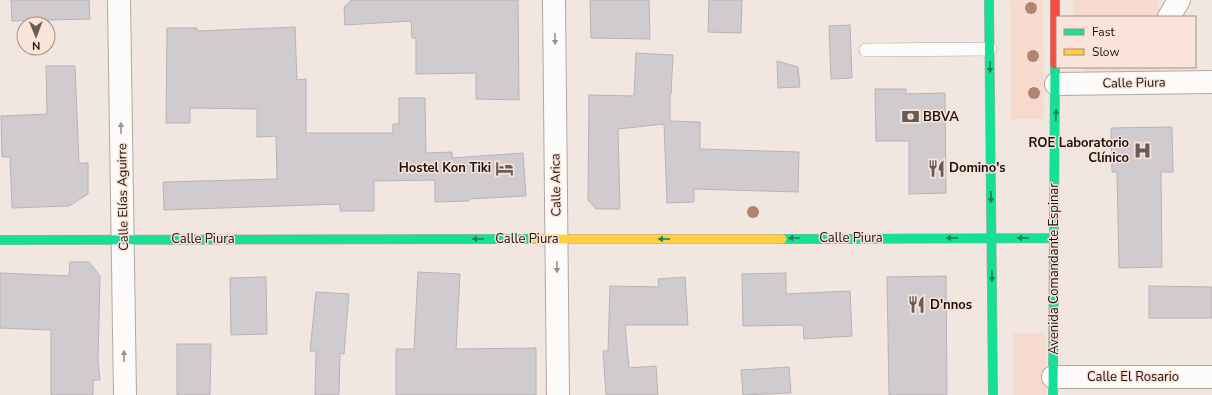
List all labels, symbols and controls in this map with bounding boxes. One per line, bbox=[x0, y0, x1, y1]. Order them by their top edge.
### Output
north arrow bbox=[16, 16, 56, 56]
legend bbox=[1056, 16, 1196, 68]
text: Fast bbox=[1092, 24, 1115, 40]
one-way arrow bbox=[552, 33, 558, 46]
text: N bbox=[32, 38, 40, 53]
text: Slow bbox=[1092, 44, 1120, 60]
one-way arrow bbox=[987, 61, 993, 74]
street label: Calle Piura bbox=[1102, 73, 1166, 93]
bank icon: BBVA bbox=[900, 107, 920, 127]
place label: BBVA bbox=[923, 108, 959, 126]
one-way arrow bbox=[1052, 109, 1059, 121]
one-way arrow bbox=[118, 122, 125, 134]
place label: ROE Laboratorio Clínico bbox=[1029, 134, 1129, 167]
hospital icon: ROE Laboratorio Clínico bbox=[1132, 140, 1152, 160]
street label: Calle Elías Aguirre bbox=[113, 143, 133, 251]
street label: Calle Arica bbox=[546, 153, 566, 217]
hotel icon: Hostel Kon Tiki bbox=[494, 158, 514, 178]
restaurant icon: Domino's bbox=[926, 158, 946, 178]
place label: Hostel Kon Tiki bbox=[399, 159, 491, 177]
place label: Domino's bbox=[949, 159, 1006, 177]
street label: Avenida Comandante Espinar bbox=[1045, 183, 1063, 355]
one-way arrow bbox=[988, 191, 994, 204]
street label: Calle Piura bbox=[819, 229, 883, 247]
street label: Calle Piura bbox=[171, 230, 235, 248]
street label: Calle Piura bbox=[495, 230, 559, 248]
one-way arrow bbox=[946, 234, 958, 241]
one-way arrow bbox=[1017, 234, 1029, 241]
one-way arrow bbox=[787, 235, 800, 241]
one-way arrow bbox=[471, 236, 484, 242]
one-way arrow bbox=[657, 236, 670, 242]
one-way arrow bbox=[554, 261, 560, 274]
one-way arrow bbox=[989, 270, 995, 283]
restaurant icon: D'nnos bbox=[907, 295, 927, 315]
place label: D'nnos bbox=[930, 296, 972, 314]
one-way arrow bbox=[121, 350, 128, 362]
street label: Calle El Rosario bbox=[1087, 368, 1179, 386]

